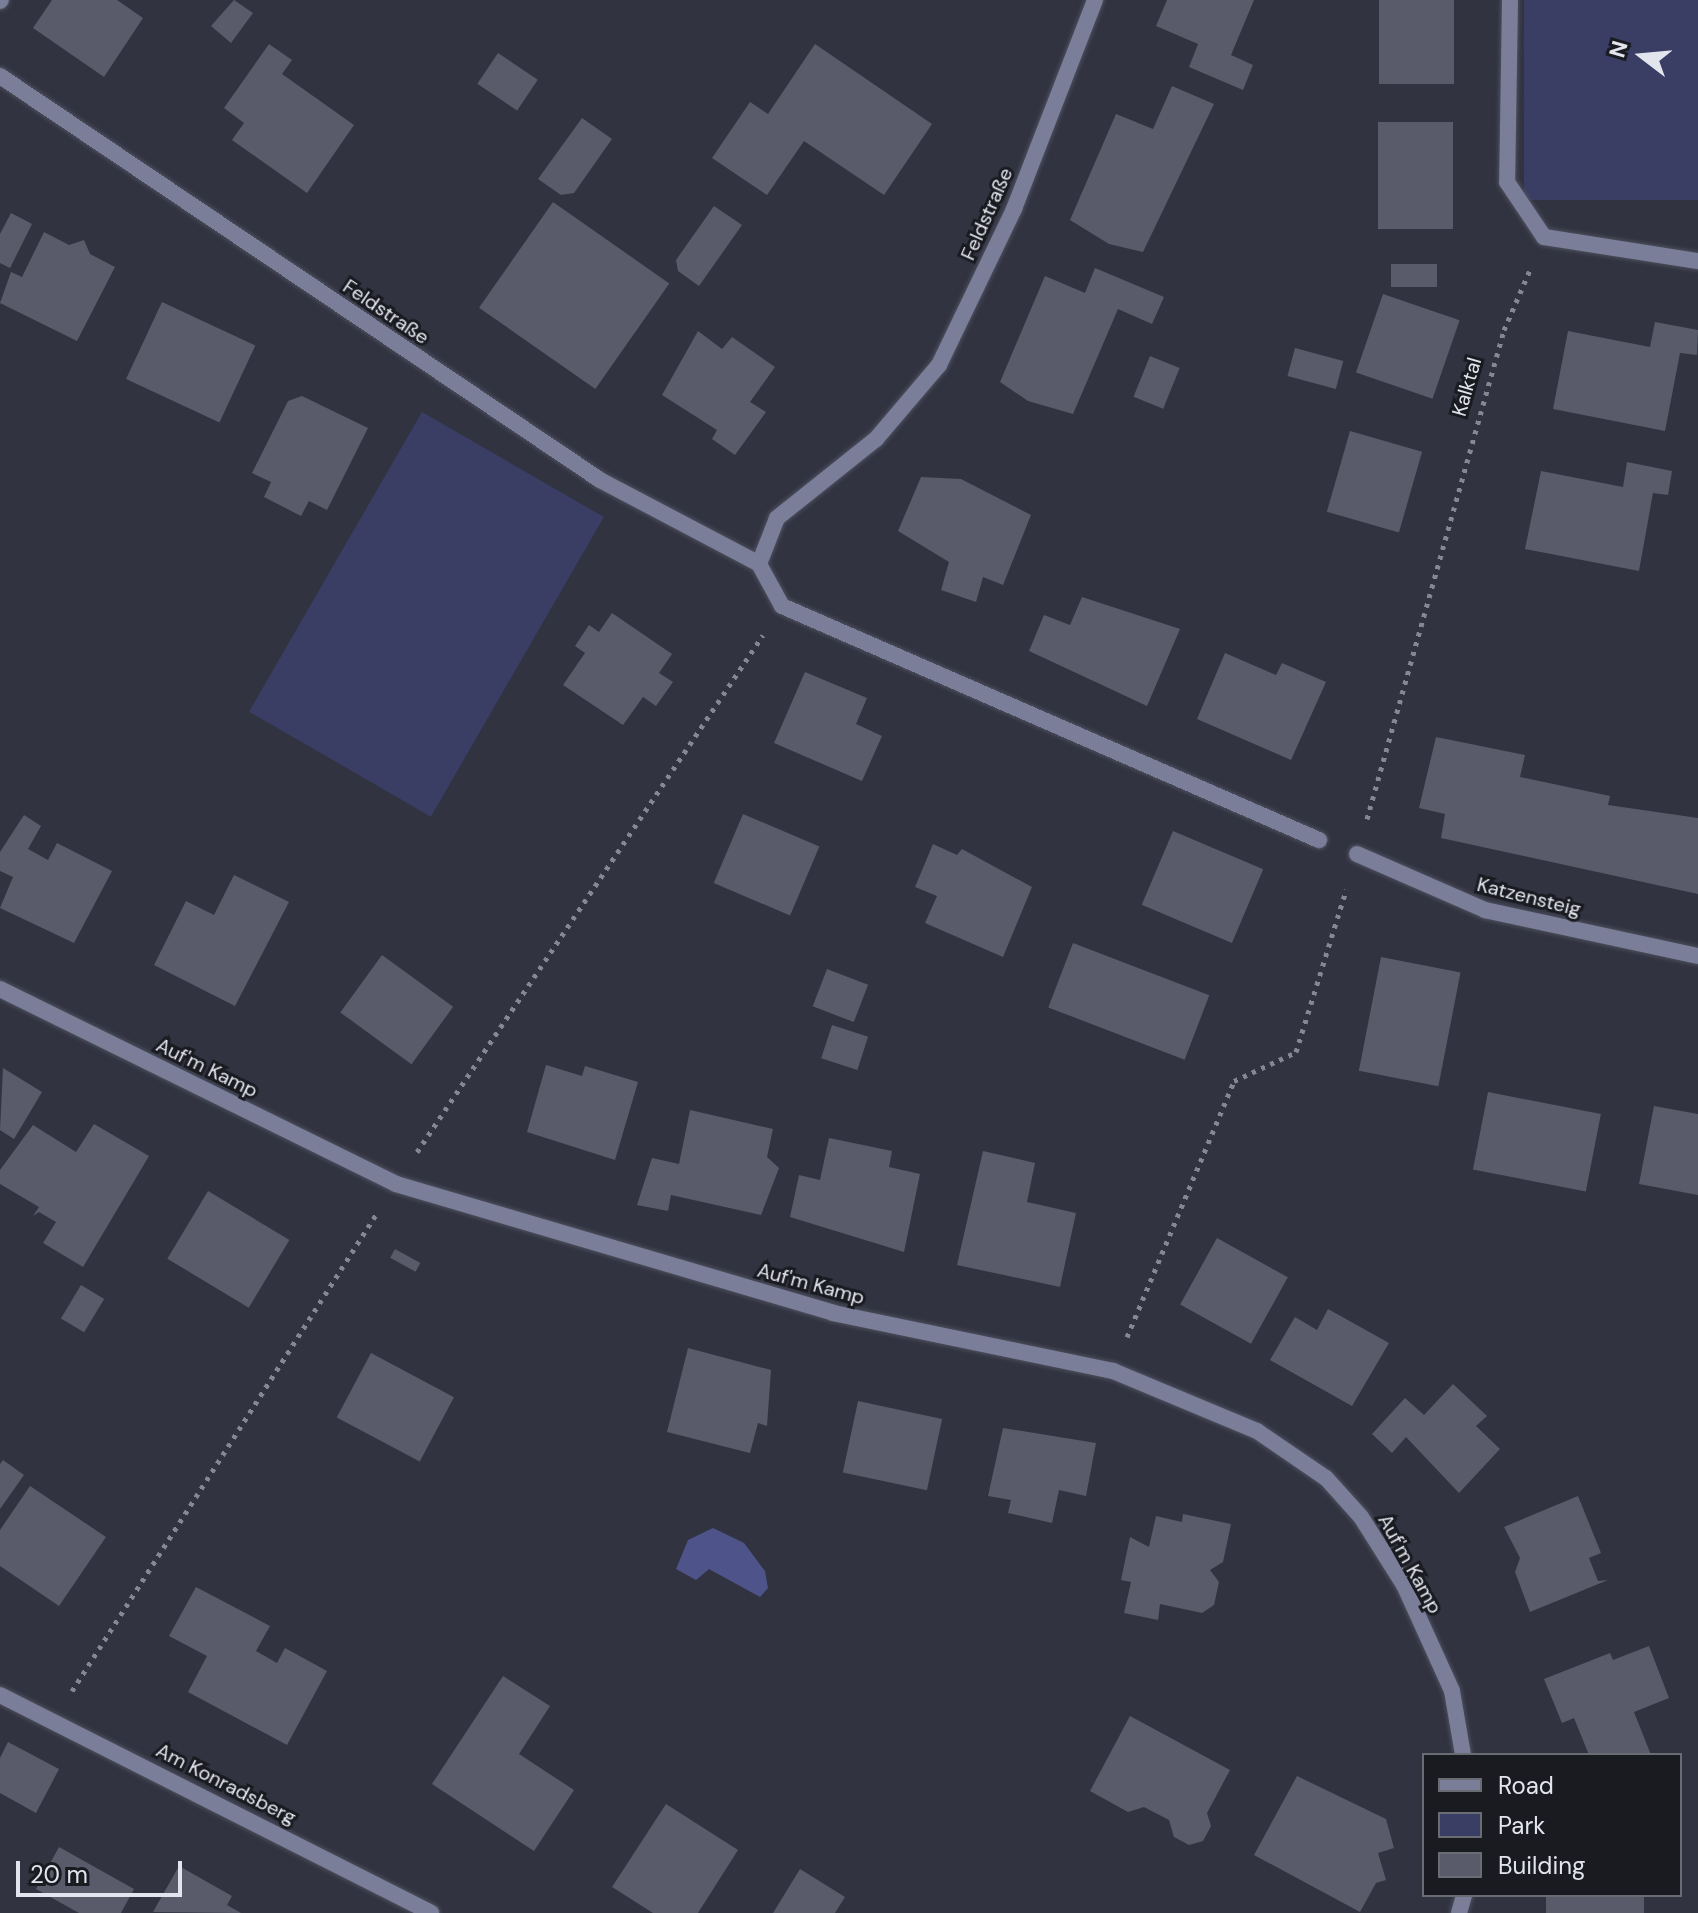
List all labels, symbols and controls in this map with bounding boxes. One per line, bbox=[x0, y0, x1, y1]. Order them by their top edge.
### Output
north arrow bbox=[1602, 16, 1682, 96]
text: N bbox=[1602, 38, 1635, 61]
street label: Feldstraße bbox=[956, 164, 1018, 264]
street label: Feldstraße bbox=[338, 274, 434, 350]
street label: Kalktal bbox=[1447, 355, 1487, 419]
street label: Katzensteig bbox=[1475, 873, 1583, 921]
street label: Auf'm Kamp bbox=[152, 1033, 262, 1103]
street label: Auf'm Kamp bbox=[755, 1258, 867, 1310]
street label: Auf'm Kamp bbox=[1373, 1510, 1447, 1618]
street label: Am Konradsberg bbox=[152, 1738, 300, 1830]
legend bbox=[1422, 1753, 1682, 1897]
text: Road bbox=[1498, 1770, 1554, 1801]
text: Park bbox=[1498, 1810, 1545, 1841]
scale bar bbox=[20, 1845, 186, 1895]
text: Building bbox=[1498, 1850, 1585, 1881]
text: 20 m bbox=[30, 1859, 88, 1890]

